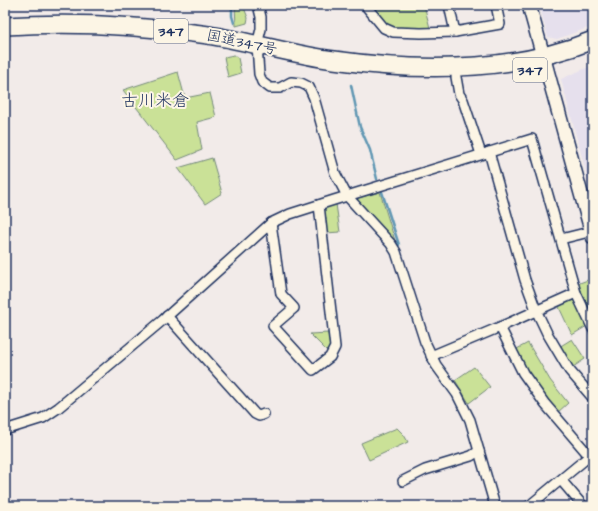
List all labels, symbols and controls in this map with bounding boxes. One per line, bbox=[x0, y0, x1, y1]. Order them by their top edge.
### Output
road number: 347 bbox=[154, 19, 188, 43]
street label: 国道347号 bbox=[204, 25, 279, 60]
road number: 347 bbox=[513, 58, 547, 82]
district label: 古川米倉 bbox=[121, 89, 189, 113]

